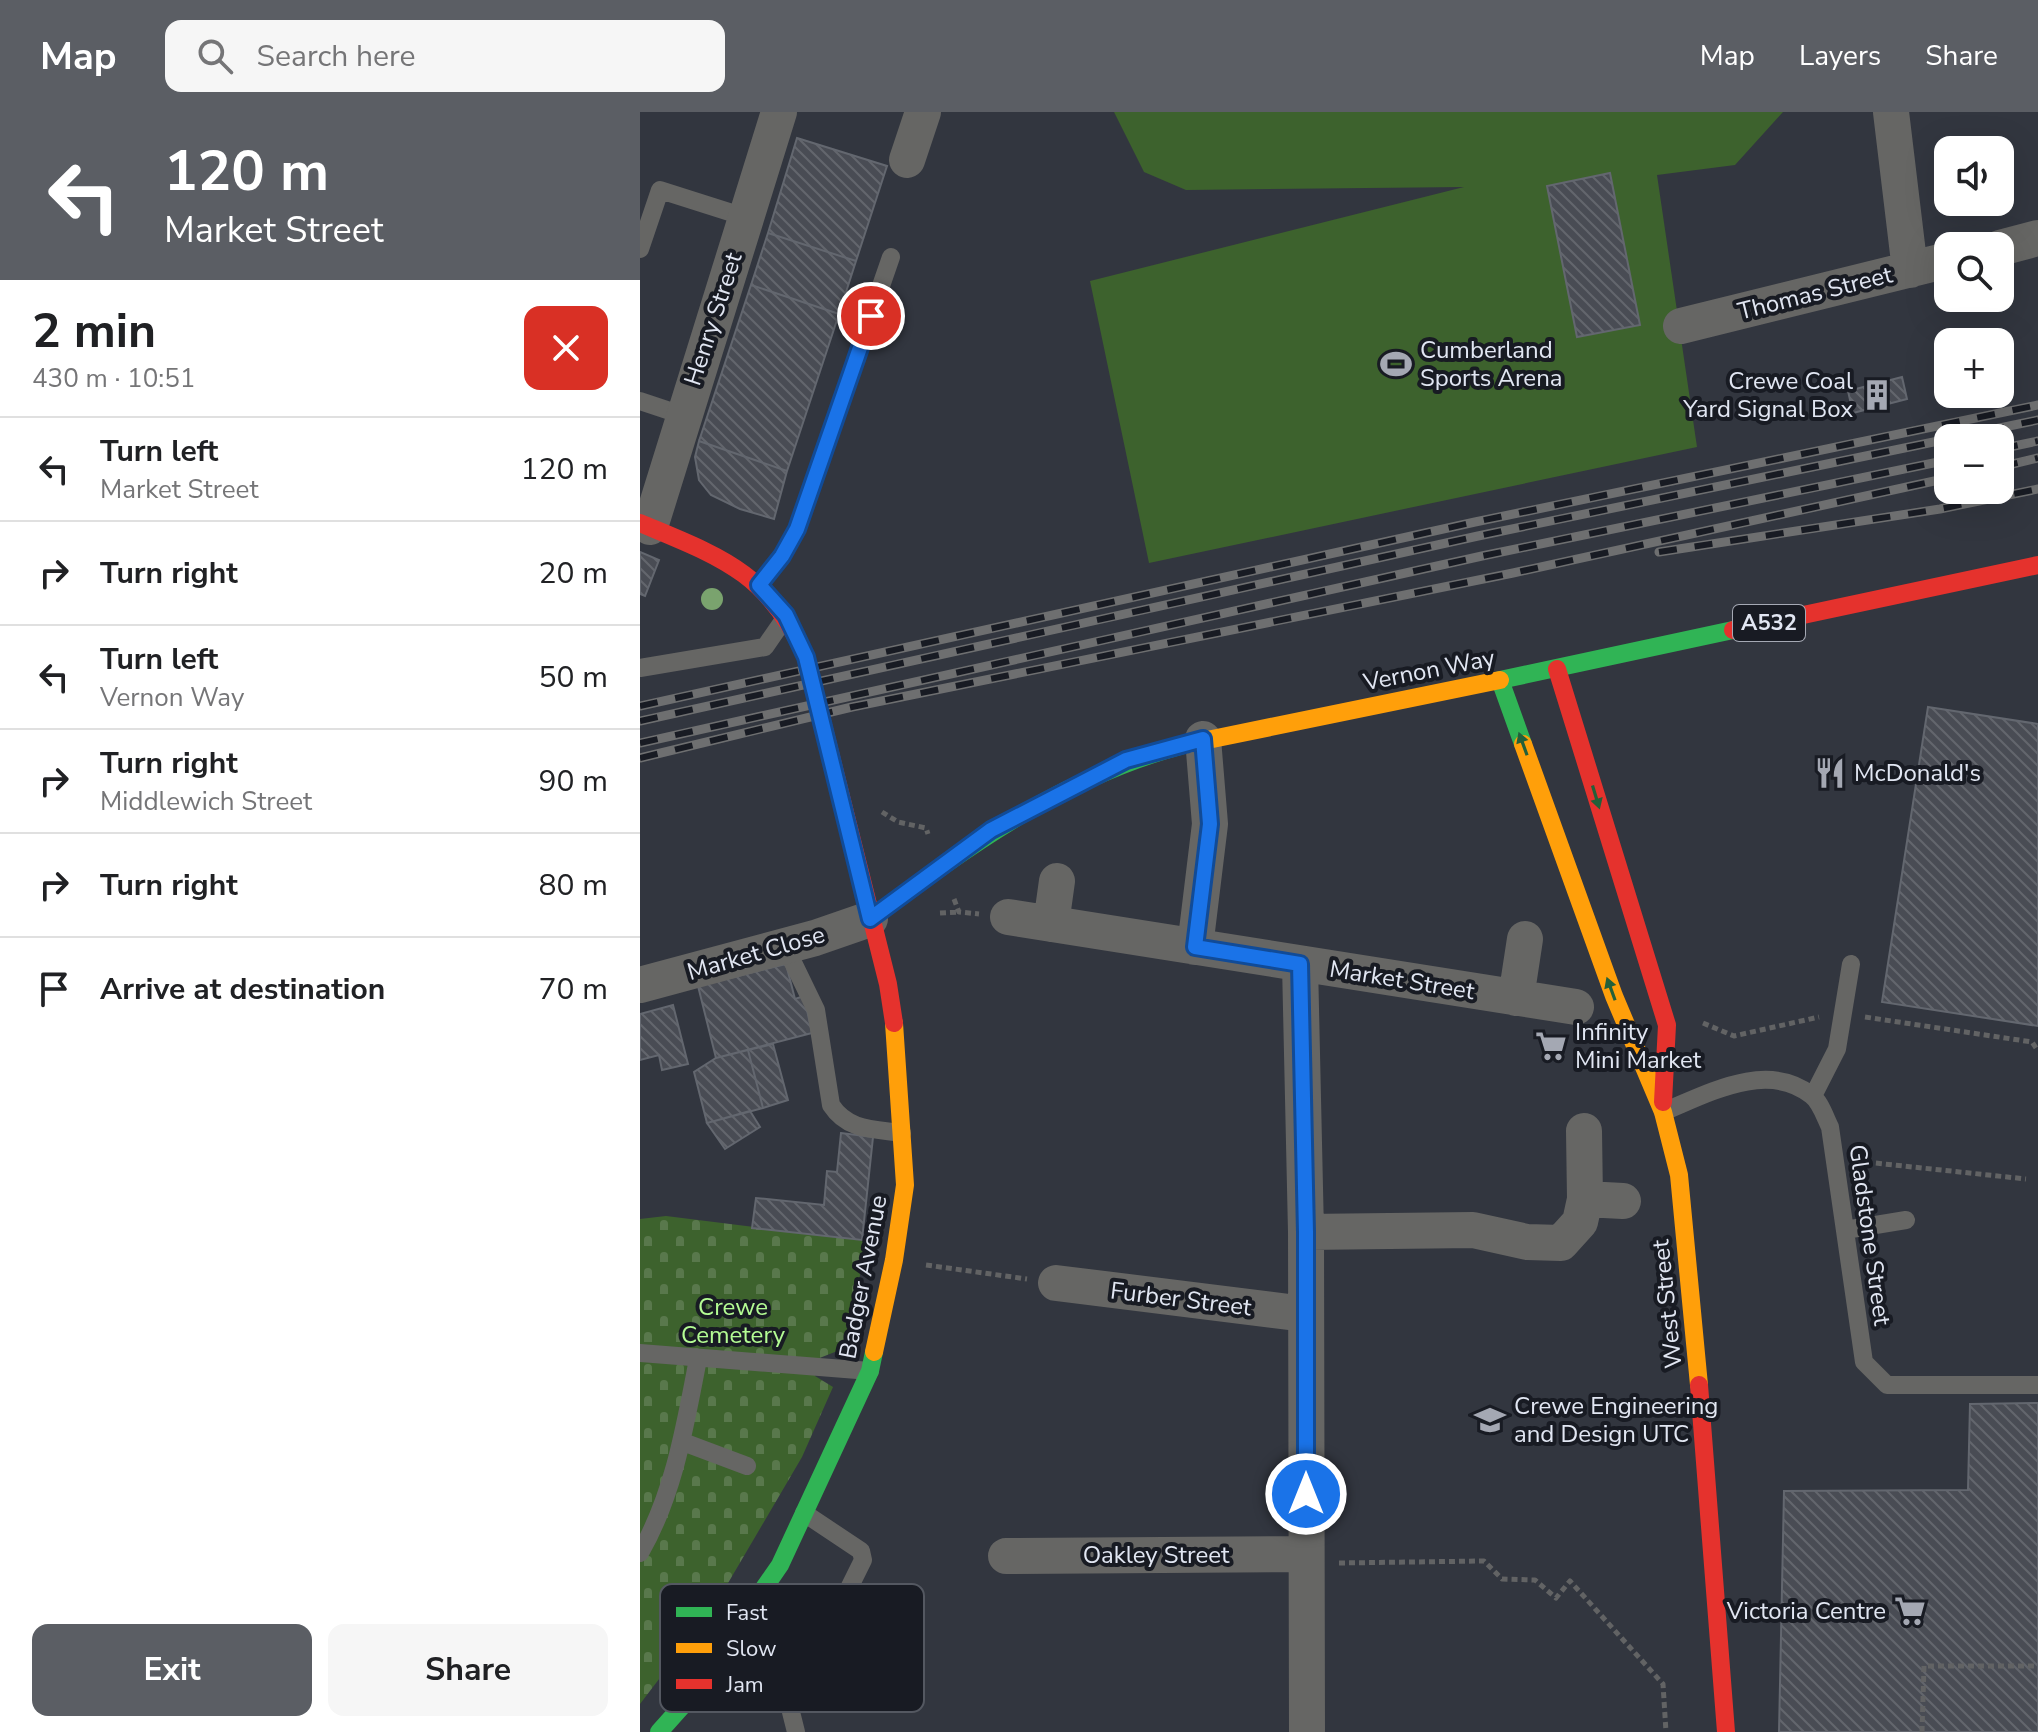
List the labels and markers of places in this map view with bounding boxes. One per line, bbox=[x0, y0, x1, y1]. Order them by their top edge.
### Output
pin bbox=[837, 282, 905, 350]
place label: Cumberland Sports Arena bbox=[1420, 334, 1563, 394]
sports icon: Cumberland Sports Arena bbox=[1379, 347, 1413, 381]
place label: Crewe Coal Yard Signal Box bbox=[1682, 365, 1853, 425]
building icon: Crewe Coal Yard Signal Box bbox=[1860, 378, 1894, 412]
restaurant icon: McDonald's bbox=[1813, 756, 1847, 790]
place label: McDonald's bbox=[1854, 757, 1981, 789]
place label: Infinity Mini Market bbox=[1575, 1016, 1702, 1076]
supermarket icon: Infinity Mini Market bbox=[1534, 1029, 1568, 1063]
place label: Crewe Engineering and Design UTC bbox=[1514, 1390, 1718, 1450]
school or university icon: Crewe Engineering and Design UTC bbox=[1473, 1403, 1507, 1437]
supermarket icon: Victoria Centre bbox=[1893, 1594, 1927, 1628]
place label: Victoria Centre bbox=[1726, 1595, 1886, 1627]

